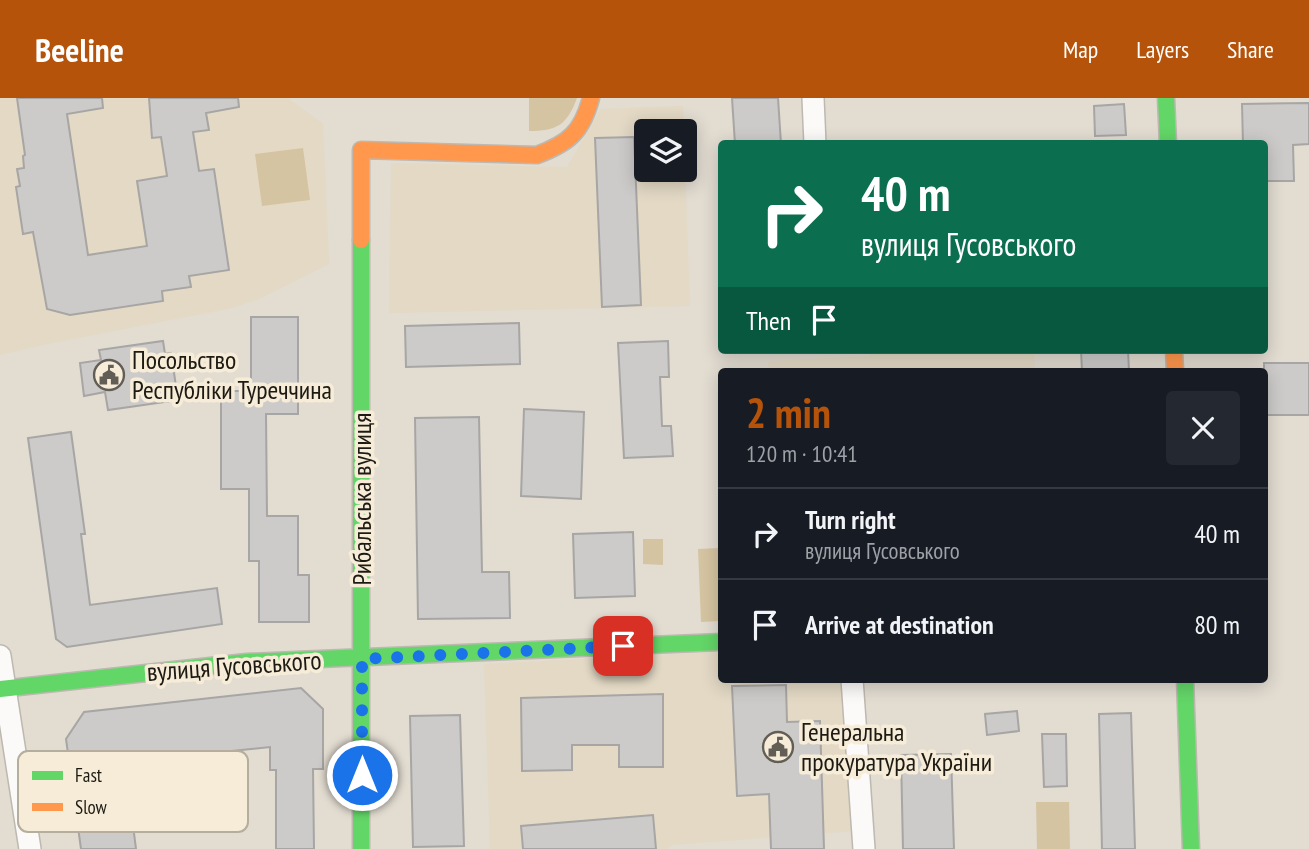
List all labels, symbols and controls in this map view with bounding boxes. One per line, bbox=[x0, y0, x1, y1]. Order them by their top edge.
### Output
text: Beeline bbox=[35, 28, 124, 71]
text: Map bbox=[1063, 34, 1098, 65]
text: Layers bbox=[1136, 34, 1189, 65]
text: Share bbox=[1227, 34, 1274, 65]
map controls bbox=[634, 119, 697, 182]
button: layers bbox=[634, 119, 697, 182]
text: 40 m bbox=[861, 161, 950, 225]
icon: right bbox=[746, 168, 837, 259]
text: вулиця Гусовського bbox=[861, 223, 1076, 265]
icon: arrive bbox=[805, 301, 843, 339]
text: Then bbox=[746, 304, 791, 337]
place label: Посольство Республіки Туреччина bbox=[132, 343, 332, 406]
public building icon: Посольство Республіки Туреччина bbox=[92, 358, 126, 392]
text: 2 min bbox=[746, 385, 831, 440]
button: close bbox=[1166, 391, 1240, 465]
street label: Рибальська вулиця bbox=[345, 413, 378, 585]
text: 120 m · 10:41 bbox=[746, 439, 858, 468]
text: Turn right bbox=[805, 503, 896, 536]
icon: right bbox=[746, 515, 784, 553]
text: 40 m bbox=[1194, 517, 1240, 550]
text: вулиця Гусовського bbox=[805, 536, 960, 565]
icon: arrive bbox=[746, 606, 784, 644]
text: Arrive at destination bbox=[805, 608, 994, 641]
text: 80 m bbox=[1194, 608, 1240, 641]
pin bbox=[593, 616, 653, 676]
icon: arrive bbox=[604, 627, 642, 665]
street label: вулиця Гусовського bbox=[146, 643, 322, 688]
place label: Генеральна прокуратура України bbox=[801, 715, 992, 778]
public building icon: Генеральна прокуратура України bbox=[761, 730, 795, 764]
position arrow bbox=[325, 738, 399, 812]
legend bbox=[18, 751, 248, 832]
text: Fast bbox=[75, 763, 103, 787]
text: Slow bbox=[75, 795, 108, 819]

